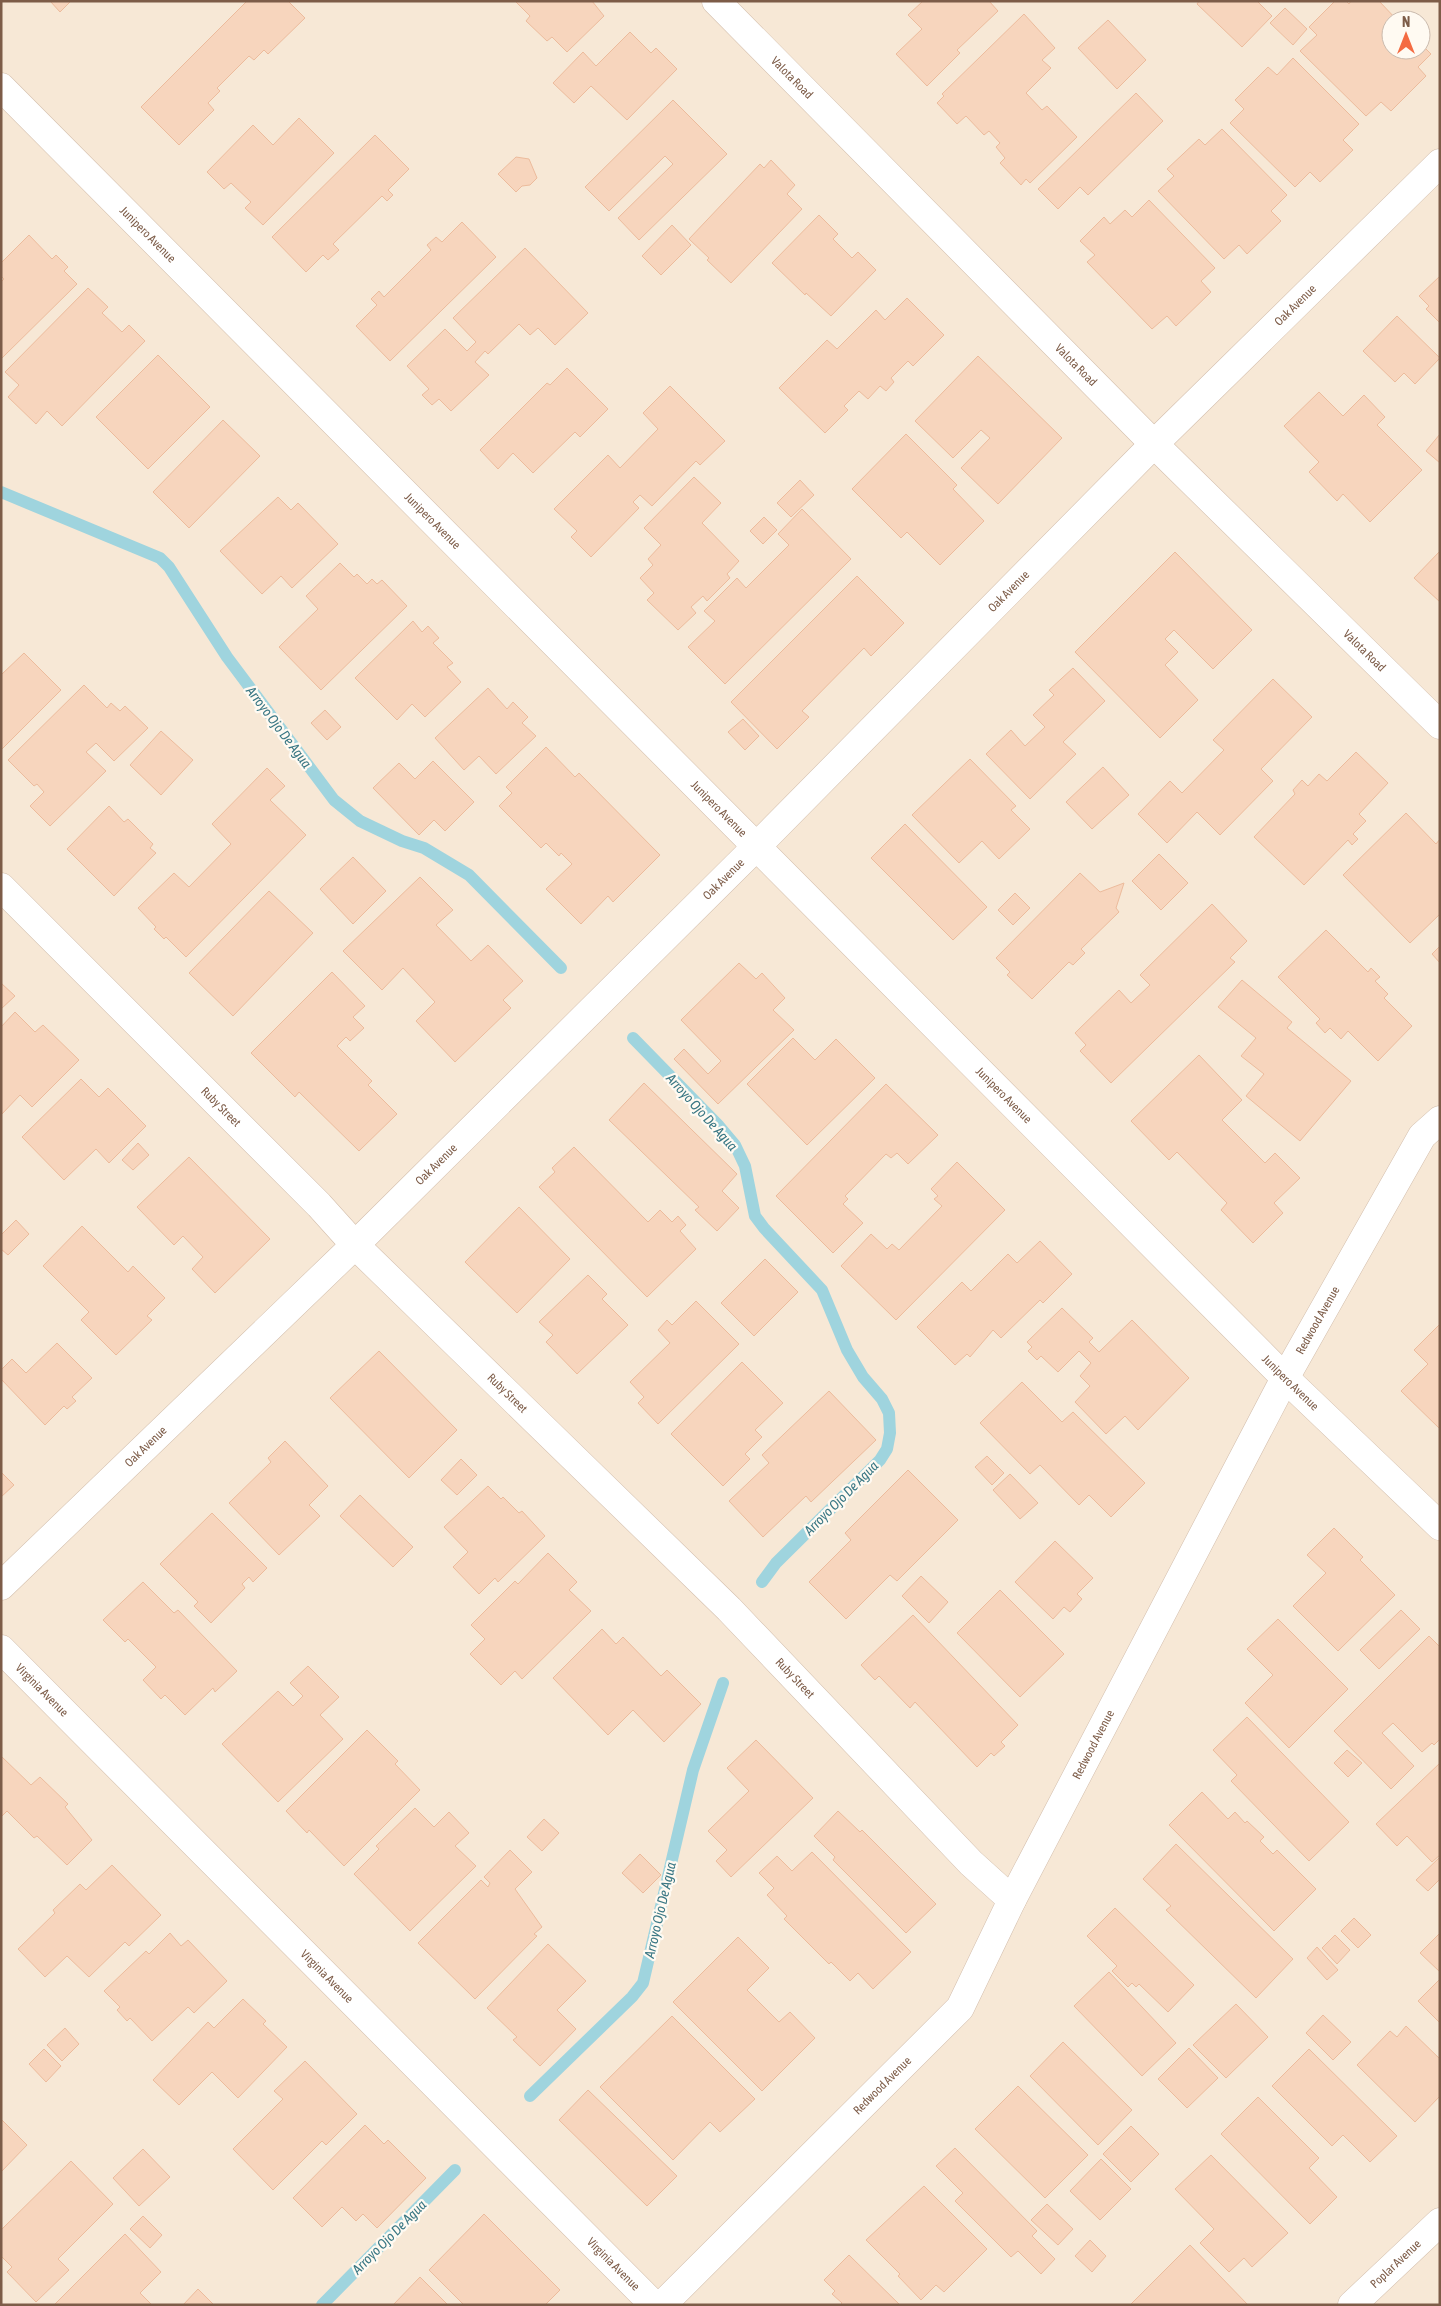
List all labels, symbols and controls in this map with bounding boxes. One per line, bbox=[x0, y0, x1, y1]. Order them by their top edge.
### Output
north arrow bbox=[1381, 10, 1431, 60]
text: N bbox=[1402, 14, 1410, 30]
street label: Valota Road bbox=[768, 54, 816, 102]
street label: Junipero Avenue bbox=[117, 203, 179, 265]
street label: Oak Avenue bbox=[1272, 282, 1319, 329]
street label: Valota Road bbox=[1052, 341, 1100, 389]
street label: Junipero Avenue bbox=[402, 490, 463, 552]
street label: Oak Avenue bbox=[985, 568, 1032, 615]
street label: Valota Road bbox=[1340, 627, 1388, 675]
water label: Arroyo Ojo De Agua bbox=[243, 682, 315, 771]
street label: Junipero Avenue bbox=[688, 778, 750, 840]
street label: Oak Avenue bbox=[700, 855, 747, 903]
street label: Junipero Avenue bbox=[973, 1064, 1035, 1126]
water label: Arroyo Ojo De Agua bbox=[663, 1069, 741, 1154]
street label: Ruby Street bbox=[198, 1084, 244, 1130]
street label: Oak Avenue bbox=[413, 1141, 460, 1188]
street label: Redwood Avenue bbox=[1293, 1284, 1342, 1357]
street label: Junipero Avenue bbox=[1259, 1352, 1322, 1413]
street label: Ruby Street bbox=[484, 1371, 531, 1416]
street label: Oak Avenue bbox=[122, 1423, 170, 1470]
water label: Arroyo Ojo De Agua bbox=[800, 1457, 882, 1539]
street label: Ruby Street bbox=[772, 1655, 818, 1702]
street label: Virginia Avenue bbox=[13, 1661, 71, 1719]
street label: Redwood Avenue bbox=[1069, 1708, 1117, 1782]
water label: Arroyo Ojo De Agua bbox=[641, 1860, 679, 1961]
street label: Virginia Avenue bbox=[298, 1947, 356, 2006]
street label: Redwood Avenue bbox=[850, 2054, 914, 2117]
water label: Arroyo Ojo De Agua bbox=[348, 2196, 430, 2278]
street label: Virginia Avenue bbox=[584, 2235, 643, 2294]
street label: Poplar Avenue bbox=[1367, 2237, 1424, 2291]

